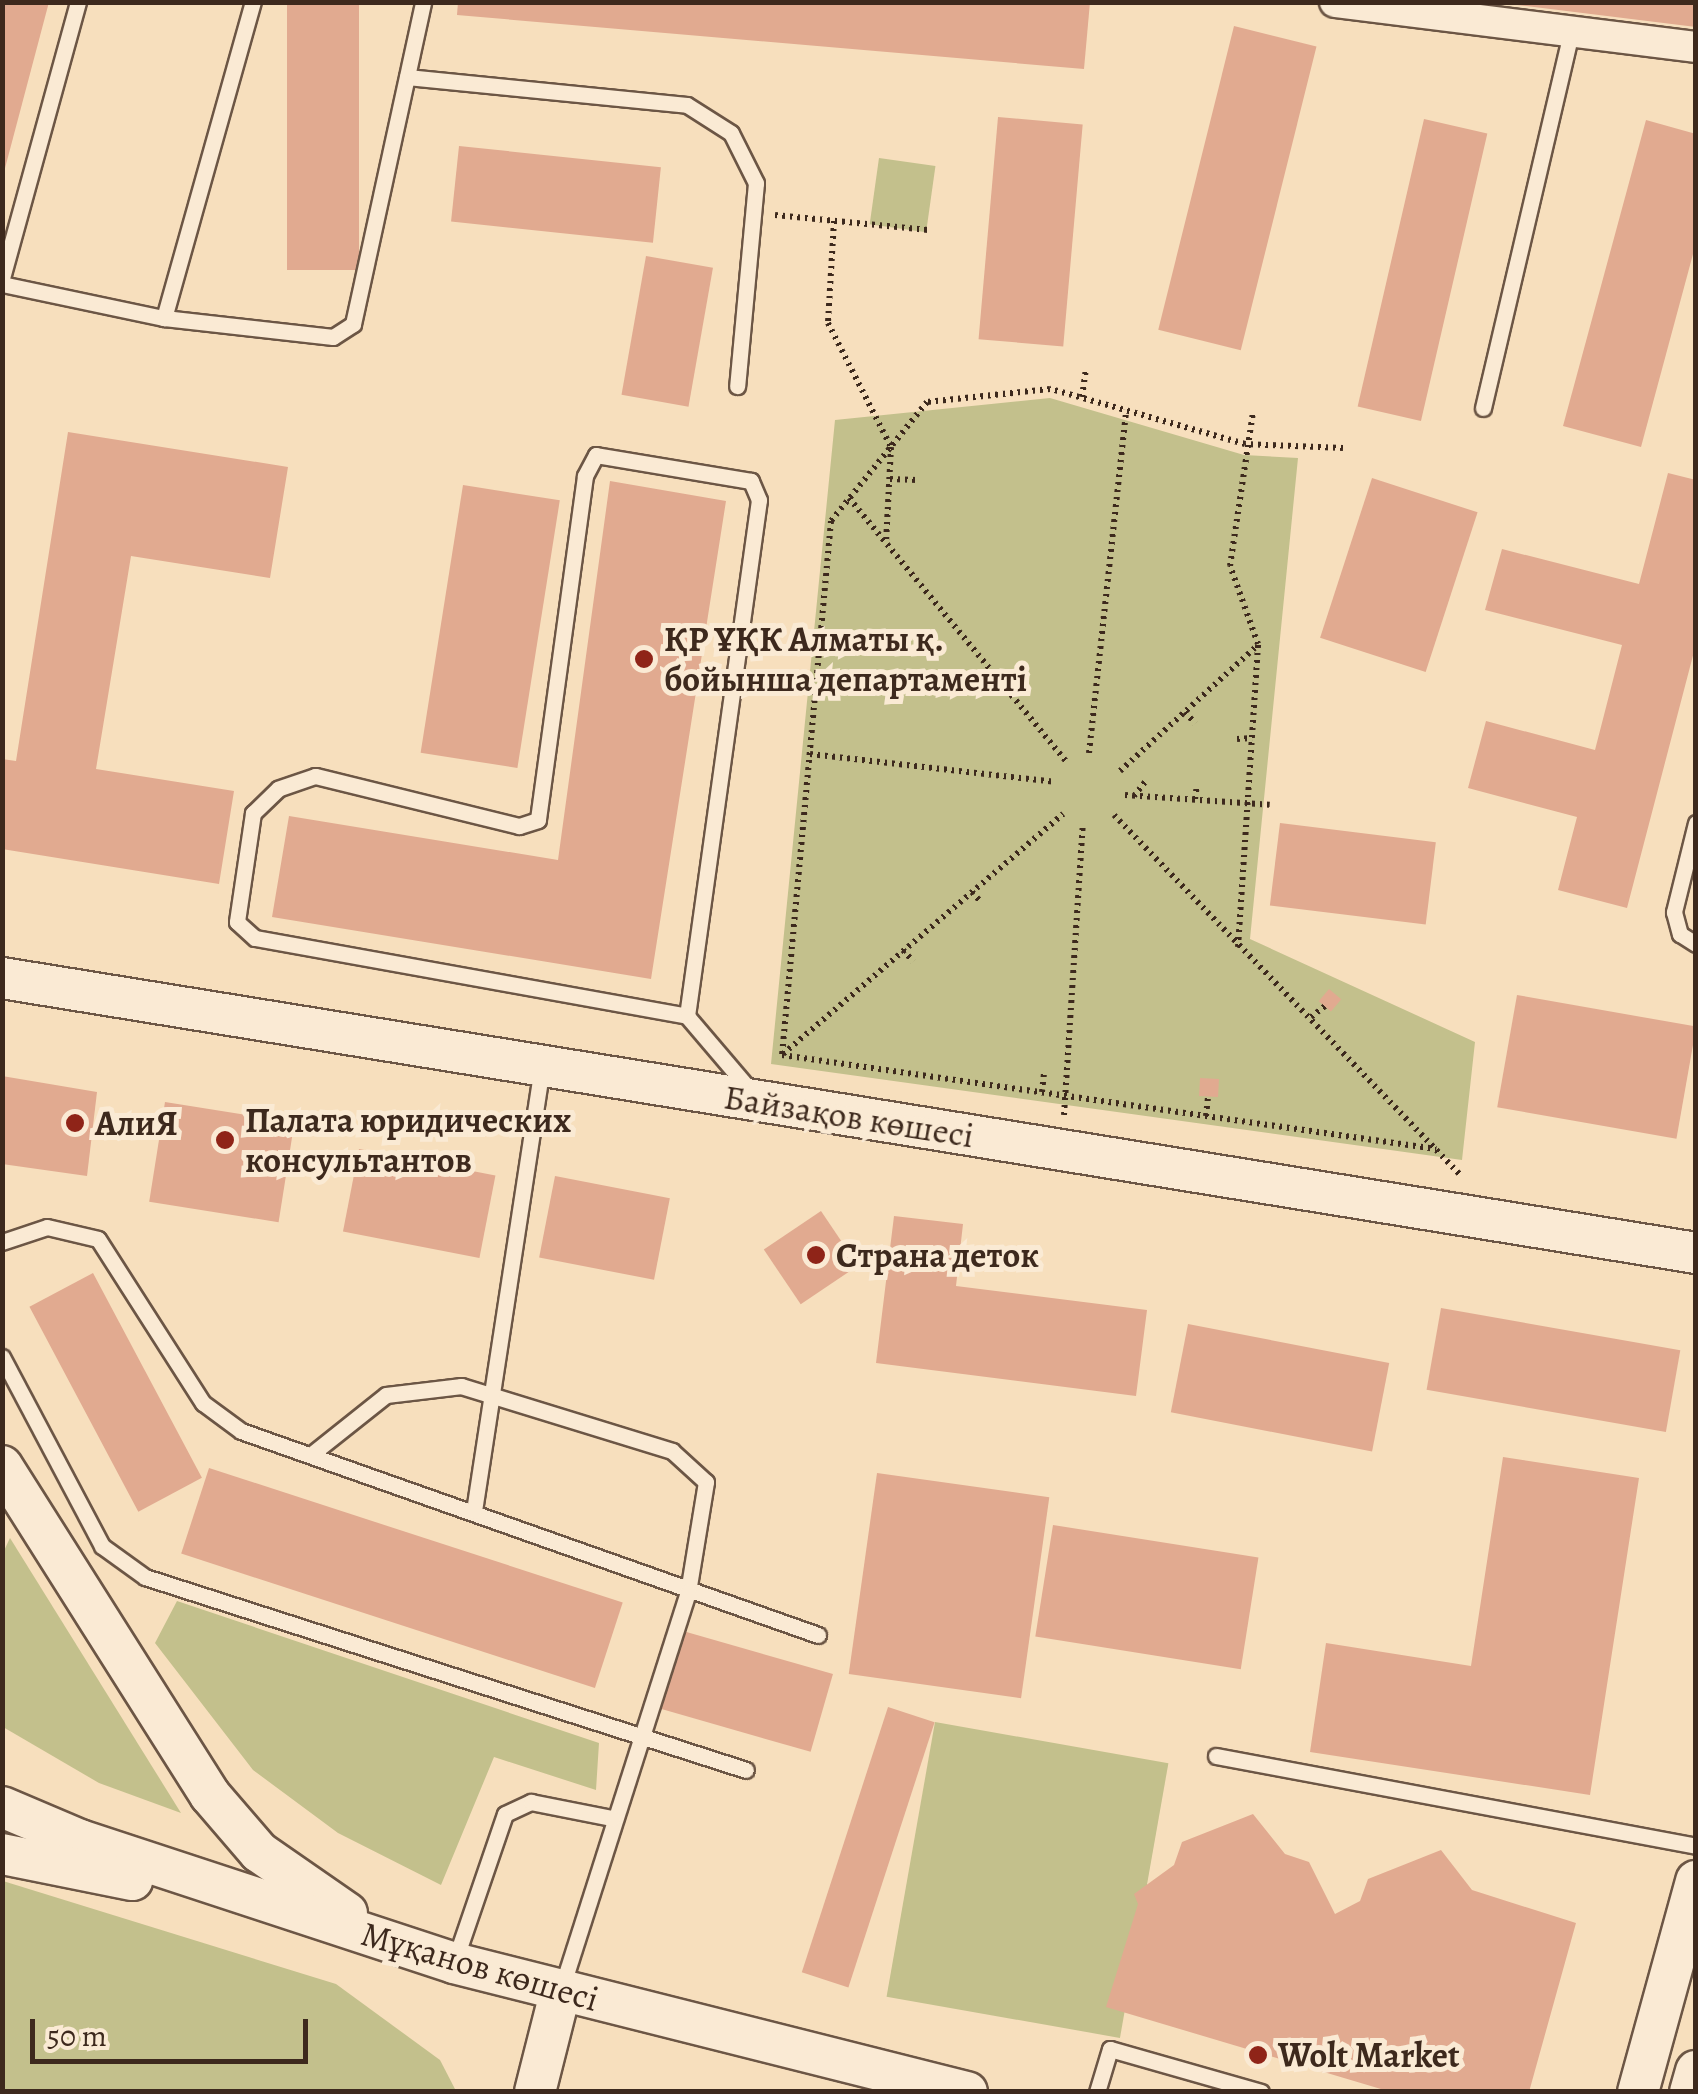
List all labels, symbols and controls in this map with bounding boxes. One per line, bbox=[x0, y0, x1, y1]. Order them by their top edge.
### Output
place label: ҚР ҰҚК Алматы қ. бойынша департаменті bbox=[664, 618, 1027, 700]
marker: ҚР ҰҚК Алматы қ. бойынша департаменті bbox=[633, 648, 655, 670]
street label: Байзақов көшесі bbox=[721, 1076, 977, 1156]
place label: Палата юридических консультантов bbox=[245, 1099, 571, 1181]
place label: АлиЯ bbox=[95, 1102, 178, 1144]
marker: АлиЯ bbox=[64, 1112, 86, 1134]
marker: Палата юридических консультантов bbox=[214, 1129, 236, 1151]
place label: Страна деток bbox=[836, 1234, 1039, 1276]
marker: Страна деток bbox=[805, 1244, 827, 1266]
street label: Мұқанов көшесі bbox=[356, 1912, 604, 2020]
scale bar bbox=[35, 1999, 312, 2061]
text: 50 m bbox=[47, 2016, 107, 2056]
place label: Wolt Market bbox=[1278, 2034, 1460, 2076]
marker: Wolt Market bbox=[1247, 2044, 1269, 2066]

